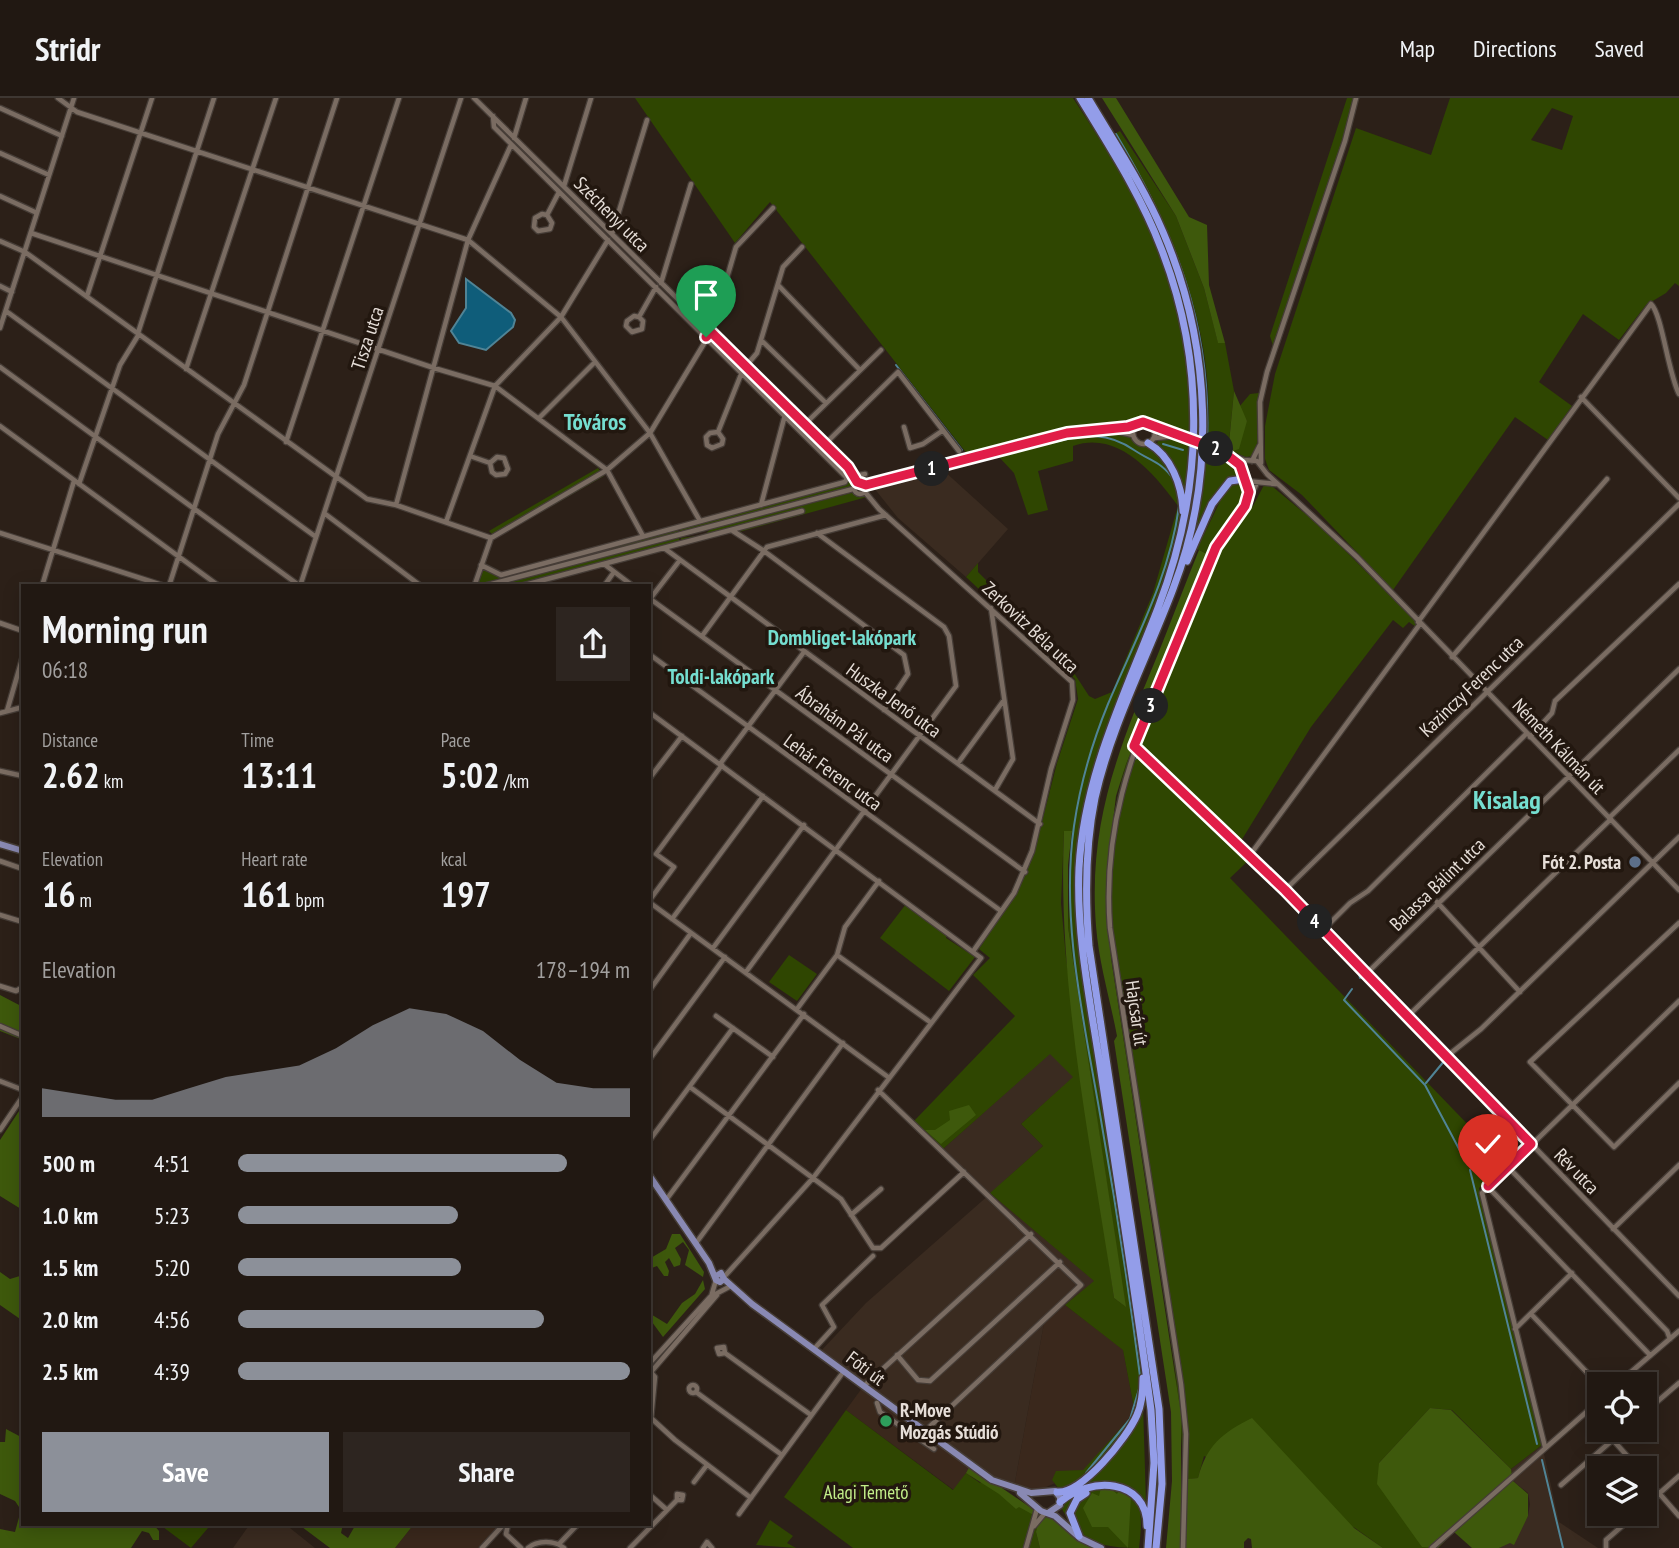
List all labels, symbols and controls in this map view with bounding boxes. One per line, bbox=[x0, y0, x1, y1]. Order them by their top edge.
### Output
text: Stridr bbox=[35, 27, 101, 70]
text: Map bbox=[1400, 33, 1435, 64]
text: Directions bbox=[1473, 33, 1557, 64]
text: Saved bbox=[1595, 33, 1644, 64]
street label: Széchenyi utca bbox=[569, 171, 655, 257]
pin bbox=[676, 265, 736, 337]
icon: arrive bbox=[687, 276, 725, 314]
street label: Tisza utca bbox=[346, 303, 388, 373]
district label: Tóváros bbox=[564, 407, 626, 436]
pin: 2 bbox=[1198, 432, 1234, 466]
text: 2 bbox=[1211, 436, 1220, 460]
pin: 1 bbox=[914, 452, 950, 486]
text: 1 bbox=[927, 456, 936, 480]
street label: Zerkovitz Béla utca bbox=[978, 576, 1084, 678]
text: Morning run bbox=[42, 604, 208, 653]
button: share bbox=[556, 607, 630, 681]
district label: Dombliget-lakópark bbox=[768, 624, 917, 651]
street label: Kazinczy Ferenc utca bbox=[1414, 630, 1528, 742]
text: 06:18 bbox=[42, 655, 88, 684]
street label: Huszka Jenő utca bbox=[842, 658, 946, 742]
district label: Toldi-lakópark bbox=[668, 663, 775, 690]
street label: Ábrahám Pál utca bbox=[792, 681, 898, 767]
pin: 3 bbox=[1134, 688, 1168, 724]
text: 3 bbox=[1146, 693, 1155, 717]
street label: Németh Kálmán út bbox=[1508, 693, 1611, 799]
text: Distance bbox=[42, 728, 98, 752]
text: Time bbox=[241, 728, 274, 752]
text: Pace bbox=[441, 728, 471, 752]
street label: Lehár Ferenc utca bbox=[779, 728, 887, 816]
text: 2.62 bbox=[42, 752, 100, 798]
text: 13:11 bbox=[241, 752, 317, 798]
text: 5:02 bbox=[441, 752, 500, 798]
text: km bbox=[100, 769, 123, 793]
text: /km bbox=[500, 769, 529, 793]
district label: Kisalag bbox=[1473, 783, 1541, 816]
street label: Balassa Bálint utca bbox=[1384, 832, 1490, 936]
text: Elevation bbox=[42, 847, 103, 871]
text: Heart rate bbox=[241, 847, 308, 871]
text: kcal bbox=[441, 847, 467, 871]
place label: Fót 2. Posta bbox=[1542, 850, 1621, 874]
marker: Fót 2. Posta bbox=[1627, 854, 1643, 870]
text: 16 bbox=[42, 871, 75, 917]
text: 161 bbox=[241, 871, 292, 917]
text: 197 bbox=[441, 871, 491, 917]
text: m bbox=[75, 888, 92, 912]
text: bpm bbox=[292, 888, 324, 912]
pin: 4 bbox=[1298, 904, 1332, 940]
text: 4 bbox=[1310, 909, 1319, 933]
text: Elevation bbox=[42, 955, 116, 984]
text: 178–194 m bbox=[536, 955, 630, 984]
street label: Hajcsár út bbox=[1121, 979, 1154, 1048]
pin bbox=[1458, 1114, 1518, 1186]
icon: check bbox=[1469, 1125, 1507, 1163]
street label: Rév utca bbox=[1549, 1143, 1605, 1199]
text: 500 m bbox=[42, 1149, 95, 1178]
text: 4:51 bbox=[154, 1149, 190, 1178]
text: 1.0 km bbox=[42, 1201, 98, 1230]
text: 5:23 bbox=[154, 1201, 190, 1230]
text: 1.5 km bbox=[42, 1253, 98, 1282]
text: 5:20 bbox=[154, 1253, 190, 1282]
text: 2.0 km bbox=[42, 1305, 98, 1334]
text: 4:56 bbox=[154, 1305, 190, 1334]
street label: Fóti út bbox=[842, 1346, 891, 1391]
text: 2.5 km bbox=[42, 1357, 98, 1386]
text: 4:39 bbox=[154, 1357, 190, 1386]
map controls bbox=[1587, 1372, 1657, 1526]
button: locate bbox=[1587, 1372, 1657, 1442]
place label: R-Move Mozgás Stúdió bbox=[900, 1398, 998, 1444]
marker: R-Move Mozgás Stúdió bbox=[878, 1413, 894, 1429]
button: Save bbox=[42, 1432, 329, 1512]
button: Share bbox=[343, 1432, 630, 1512]
button: layers bbox=[1587, 1456, 1657, 1526]
park label: Alagi Temető bbox=[824, 1480, 908, 1504]

